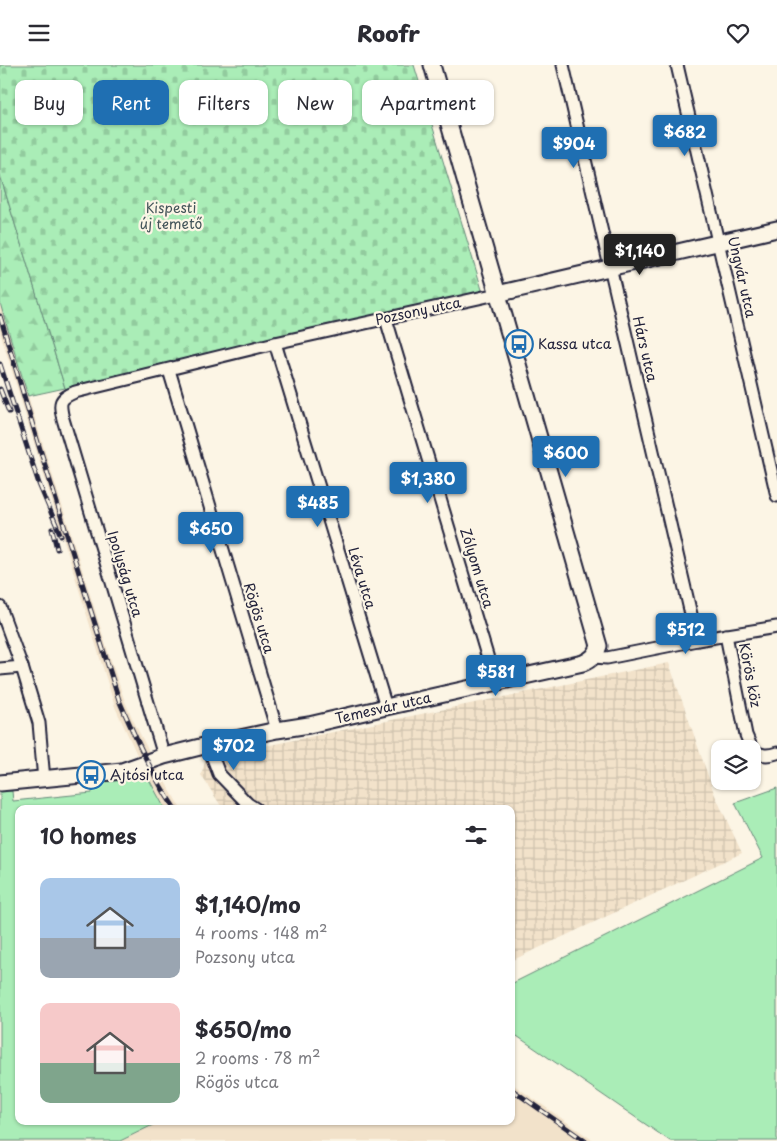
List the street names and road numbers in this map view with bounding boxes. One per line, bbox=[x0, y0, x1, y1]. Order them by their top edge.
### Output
street label: Ungvár utca bbox=[723, 234, 762, 320]
street label: Pozsony utca bbox=[373, 291, 463, 330]
street label: Hárs utca bbox=[628, 314, 663, 384]
street label: Zólyom utca bbox=[455, 525, 500, 611]
street label: Ipolyság utca bbox=[102, 528, 149, 620]
street label: Léva utca bbox=[343, 544, 382, 612]
street label: Rögös utca bbox=[239, 580, 280, 656]
street label: Körös köz bbox=[734, 641, 767, 709]
street label: Temesvár utca bbox=[333, 686, 433, 729]

